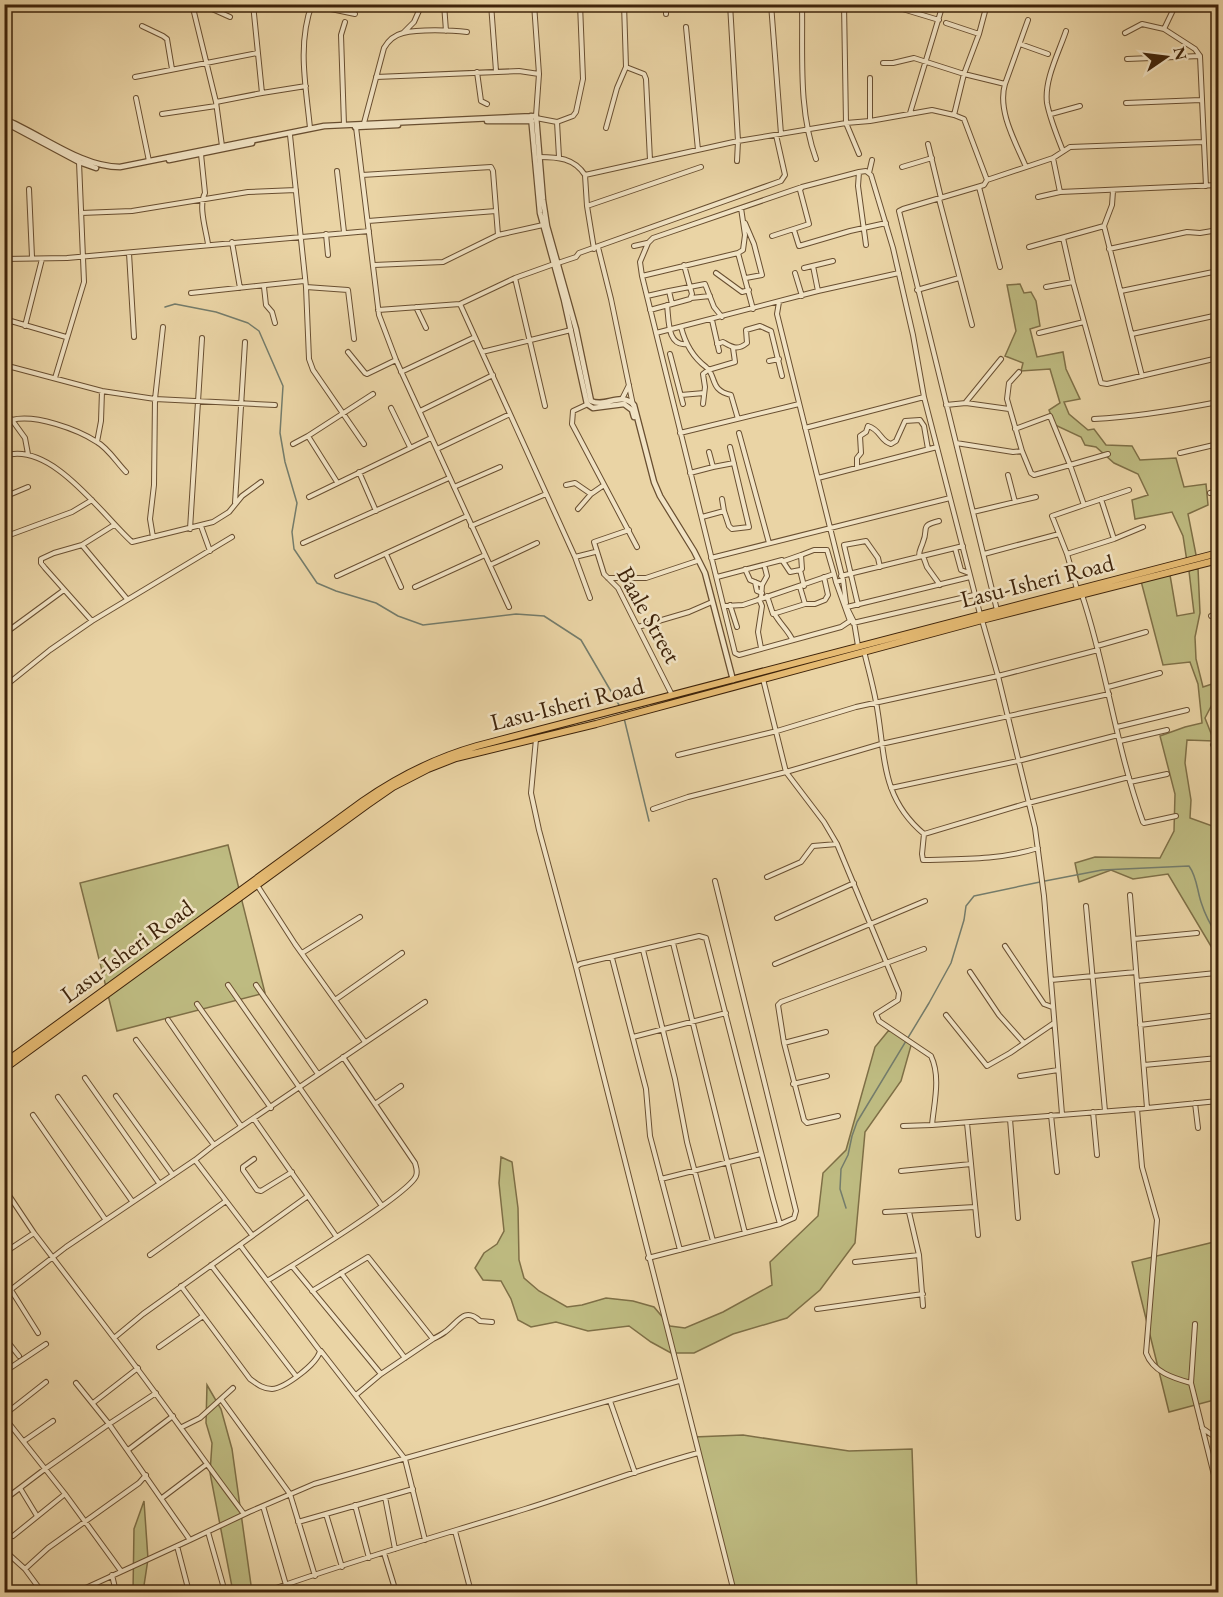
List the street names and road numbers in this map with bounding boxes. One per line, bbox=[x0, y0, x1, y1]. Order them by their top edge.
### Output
street label: Lasu-Isheri Road bbox=[957, 546, 1118, 615]
street label: Baale Street bbox=[610, 561, 689, 669]
street label: Lasu-Isheri Road bbox=[487, 669, 648, 738]
street label: Lasu-Isheri Road bbox=[54, 891, 200, 1009]

